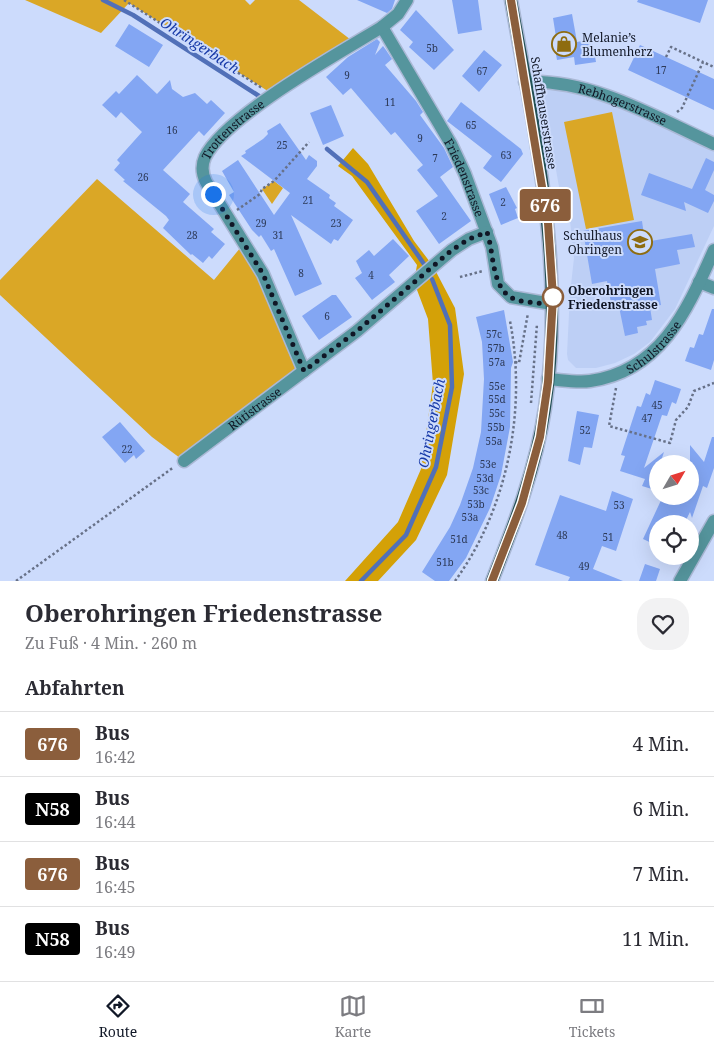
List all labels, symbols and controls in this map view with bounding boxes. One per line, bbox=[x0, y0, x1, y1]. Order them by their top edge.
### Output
water label: Ohringerbach bbox=[157, 12, 244, 78]
place label: Melanie’s Blumenherz bbox=[582, 29, 653, 60]
shop icon: Melanie’s Blumenherz bbox=[551, 31, 577, 57]
house number: 5b bbox=[426, 41, 438, 55]
street label: Schaffhauserstrasse bbox=[527, 55, 561, 171]
house number: 17 bbox=[655, 63, 667, 77]
house number: 67 bbox=[476, 64, 488, 78]
house number: 9 bbox=[344, 68, 350, 82]
street label: Rebhogerstrasse bbox=[576, 79, 670, 129]
street label: Trottenstrasse bbox=[197, 95, 268, 162]
house number: 11 bbox=[384, 95, 396, 109]
house number: 65 bbox=[465, 118, 477, 132]
house number: 16 bbox=[166, 123, 178, 137]
house number: 9 bbox=[417, 131, 423, 145]
street label: Friedenstrasse bbox=[441, 135, 489, 219]
house number: 25 bbox=[276, 138, 288, 152]
house number: 63 bbox=[500, 148, 512, 162]
house number: 7 bbox=[432, 151, 438, 165]
house number: 26 bbox=[137, 170, 149, 184]
your location bbox=[201, 182, 226, 207]
line badge: 676 bbox=[516, 189, 574, 221]
house number: 21 bbox=[302, 193, 314, 207]
text: 676 bbox=[530, 193, 560, 217]
house number: 2 bbox=[500, 195, 506, 209]
house number: 2 bbox=[441, 209, 447, 223]
house number: 29 bbox=[255, 216, 267, 230]
house number: 23 bbox=[330, 216, 342, 230]
place label: Schulhaus Ohringen bbox=[563, 227, 622, 258]
house number: 28 bbox=[186, 228, 198, 242]
house number: 31 bbox=[272, 228, 284, 242]
school or university icon: Schulhaus Ohringen bbox=[627, 229, 653, 255]
house number: 8 bbox=[298, 266, 304, 280]
house number: 4 bbox=[368, 268, 374, 282]
place label: Oberohringen Friedenstrasse bbox=[568, 282, 658, 313]
marker: Oberohringen Friedenstrasse bbox=[542, 286, 564, 308]
house number: 6 bbox=[324, 309, 330, 323]
street label: Schulstrasse bbox=[623, 317, 685, 377]
house number: 57c bbox=[486, 327, 502, 341]
house number: 57b bbox=[487, 341, 505, 355]
house number: 57a bbox=[489, 355, 506, 369]
water label: Ohringerbach bbox=[413, 376, 449, 469]
house number: 55e bbox=[489, 379, 505, 393]
street label: Rütistrasse bbox=[224, 383, 285, 434]
house number: 55d bbox=[488, 392, 506, 406]
house number: 45 bbox=[651, 398, 663, 412]
house number: 55c bbox=[489, 406, 505, 420]
house number: 47 bbox=[641, 411, 653, 425]
house number: 55b bbox=[487, 420, 505, 434]
house number: 52 bbox=[579, 423, 591, 437]
house number: 55a bbox=[486, 434, 503, 448]
house number: 22 bbox=[121, 442, 133, 456]
north arrow bbox=[649, 455, 699, 505]
map controls bbox=[649, 455, 699, 565]
house number: 53e bbox=[480, 457, 496, 471]
house number: 53d bbox=[476, 471, 494, 485]
house number: 53c bbox=[473, 483, 489, 497]
house number: 53b bbox=[467, 497, 485, 511]
house number: 53 bbox=[613, 498, 625, 512]
house number: 53a bbox=[462, 510, 479, 524]
button: locate bbox=[649, 515, 699, 565]
house number: 48 bbox=[556, 528, 568, 542]
house number: 51 bbox=[602, 530, 614, 544]
house number: 51d bbox=[450, 532, 468, 546]
house number: 51b bbox=[436, 555, 454, 569]
house number: 49 bbox=[578, 559, 590, 573]
text: Oberohringen Friedenstrasse bbox=[25, 596, 382, 629]
button: heart bbox=[637, 598, 689, 650]
text: Zu Fuß · 4 Min. · 260 m bbox=[25, 632, 197, 654]
text: Abfahrten bbox=[25, 675, 125, 701]
text: Bus bbox=[95, 720, 130, 746]
text: 4 Min. bbox=[633, 731, 689, 757]
text: 676 bbox=[37, 732, 68, 756]
text: 16:42 bbox=[95, 746, 135, 768]
text: Bus bbox=[95, 785, 130, 811]
text: 6 Min. bbox=[633, 796, 689, 822]
text: N58 bbox=[35, 797, 70, 821]
text: 16:44 bbox=[95, 811, 135, 833]
text: Bus bbox=[95, 850, 130, 876]
text: 7 Min. bbox=[633, 861, 689, 887]
text: 676 bbox=[37, 862, 68, 886]
text: 16:45 bbox=[95, 876, 135, 898]
text: Bus bbox=[95, 915, 130, 941]
text: 11 Min. bbox=[622, 926, 689, 952]
text: N58 bbox=[35, 927, 70, 951]
text: 16:49 bbox=[95, 941, 135, 963]
tab: Route bbox=[99, 992, 137, 1041]
tab: Karte bbox=[335, 992, 371, 1041]
tab: Tickets bbox=[569, 992, 615, 1041]

